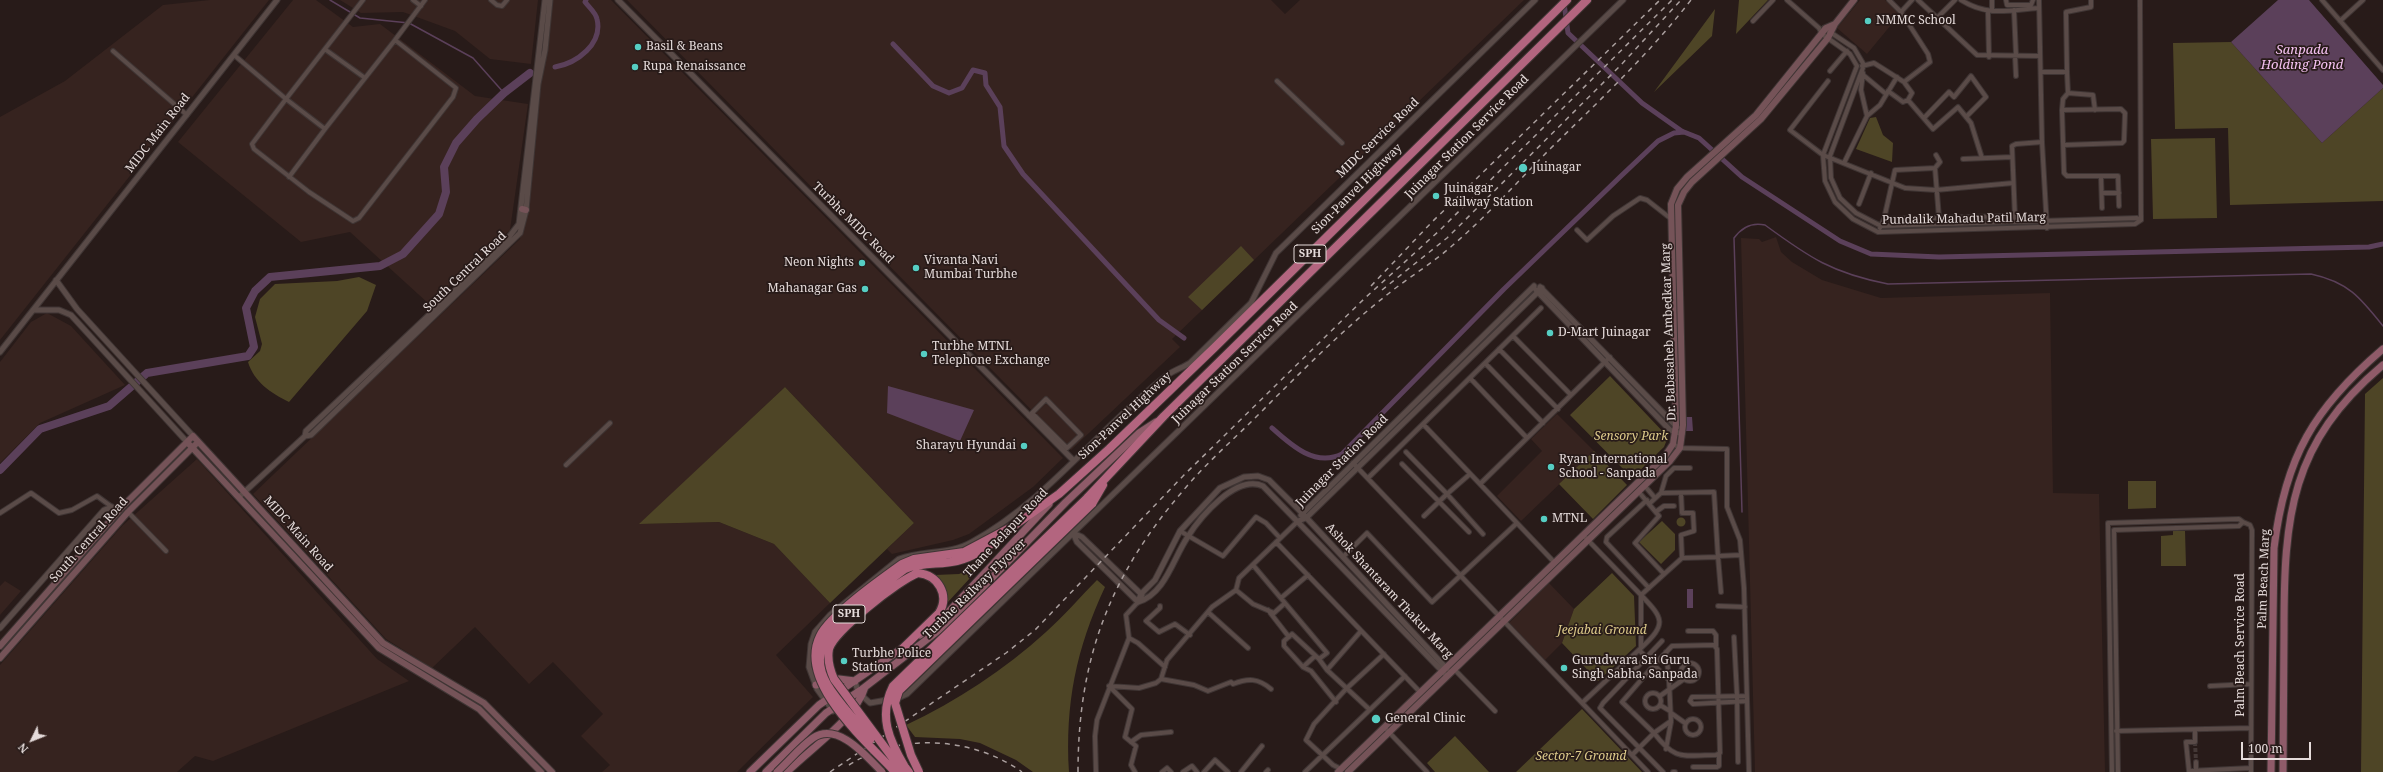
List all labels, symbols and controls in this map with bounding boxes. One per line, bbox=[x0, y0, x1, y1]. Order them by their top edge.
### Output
place label: NMMC School bbox=[1876, 14, 1956, 28]
marker: NMMC School bbox=[1863, 16, 1873, 26]
place label: Basil & Beans bbox=[646, 40, 723, 54]
marker: Basil & Beans bbox=[633, 42, 643, 52]
water label: Sanpada Holding Pond bbox=[2261, 42, 2343, 73]
place label: Rupa Renaissance bbox=[643, 60, 746, 74]
marker: Rupa Renaissance bbox=[630, 62, 640, 72]
street label: Juinagar Station Service Road bbox=[1402, 72, 1532, 202]
street label: MIDC Main Road bbox=[123, 91, 193, 175]
street label: MIDC Service Road bbox=[1334, 95, 1422, 181]
street label: Sion-Panvel Highway bbox=[1309, 141, 1405, 237]
place label: Juinagar bbox=[1532, 161, 1581, 175]
marker: Juinagar bbox=[1517, 162, 1529, 174]
street label: Turbhe MIDC Road bbox=[809, 179, 897, 267]
place label: Juinagar Railway Station bbox=[1444, 182, 1533, 210]
marker: Juinagar Railway Station bbox=[1431, 191, 1441, 201]
street label: Pundalik Mahadu Patil Marg bbox=[1882, 210, 2046, 228]
street label: South Central Road bbox=[421, 229, 509, 315]
street label: Dr. Babasaheb Ambedkar Marg bbox=[1659, 243, 1679, 421]
road number: SPH bbox=[1294, 245, 1326, 263]
place label: Vivanta Navi Mumbai Turbhe bbox=[924, 254, 1017, 282]
place label: Neon Nights bbox=[784, 256, 854, 270]
marker: Neon Nights bbox=[857, 258, 867, 268]
marker: Vivanta Navi Mumbai Turbhe bbox=[911, 263, 921, 273]
place label: Mahanagar Gas bbox=[767, 282, 857, 296]
marker: Mahanagar Gas bbox=[860, 284, 870, 294]
street label: Juinagar Station Service Road bbox=[1169, 299, 1301, 427]
place label: D-Mart Juinagar bbox=[1558, 326, 1651, 340]
marker: D-Mart Juinagar bbox=[1545, 328, 1555, 338]
place label: Turbhe MTNL Telephone Exchange bbox=[932, 340, 1050, 368]
marker: Turbhe MTNL Telephone Exchange bbox=[919, 349, 929, 359]
street label: Sion-Panvel Highway bbox=[1076, 369, 1174, 463]
street label: Juinagar Station Road bbox=[1293, 412, 1391, 510]
park label: Sensory Park bbox=[1594, 430, 1668, 444]
place label: Sharayu Hyundai bbox=[916, 439, 1016, 453]
marker: Sharayu Hyundai bbox=[1019, 441, 1029, 451]
place label: Ryan International School - Sanpada bbox=[1559, 453, 1667, 481]
marker: Ryan International School - Sanpada bbox=[1546, 462, 1556, 472]
street label: Thane Belapur Road bbox=[961, 486, 1051, 580]
street label: MIDC Main Road bbox=[260, 493, 336, 575]
street label: South Central Road bbox=[47, 494, 131, 586]
place label: MTNL bbox=[1552, 512, 1587, 526]
marker: MTNL bbox=[1539, 514, 1549, 524]
street label: Ashok Shantaram Thakur Marg bbox=[1322, 520, 1456, 662]
street label: Palm Beach Marg bbox=[2255, 529, 2273, 629]
street label: Turbhe Railway Flyover bbox=[920, 536, 1030, 642]
street label: Palm Beach Service Road bbox=[2234, 573, 2248, 717]
road number: SPH bbox=[833, 605, 865, 623]
park label: Jeejabai Ground bbox=[1557, 624, 1647, 638]
place label: Turbhe Police Station bbox=[852, 647, 931, 675]
place label: Gurudwara Sri Guru Singh Sabha, Sanpada bbox=[1572, 654, 1698, 682]
marker: Turbhe Police Station bbox=[839, 656, 849, 666]
marker: Gurudwara Sri Guru Singh Sabha, Sanpada bbox=[1559, 663, 1569, 673]
place label: General Clinic bbox=[1385, 712, 1466, 726]
marker: General Clinic bbox=[1370, 713, 1382, 725]
north arrow bbox=[12, 720, 52, 760]
scale bar bbox=[2243, 734, 2313, 760]
text: N bbox=[14, 740, 31, 757]
text: 100 m bbox=[2248, 740, 2283, 757]
park label: Sector-7 Ground bbox=[1536, 750, 1626, 764]

